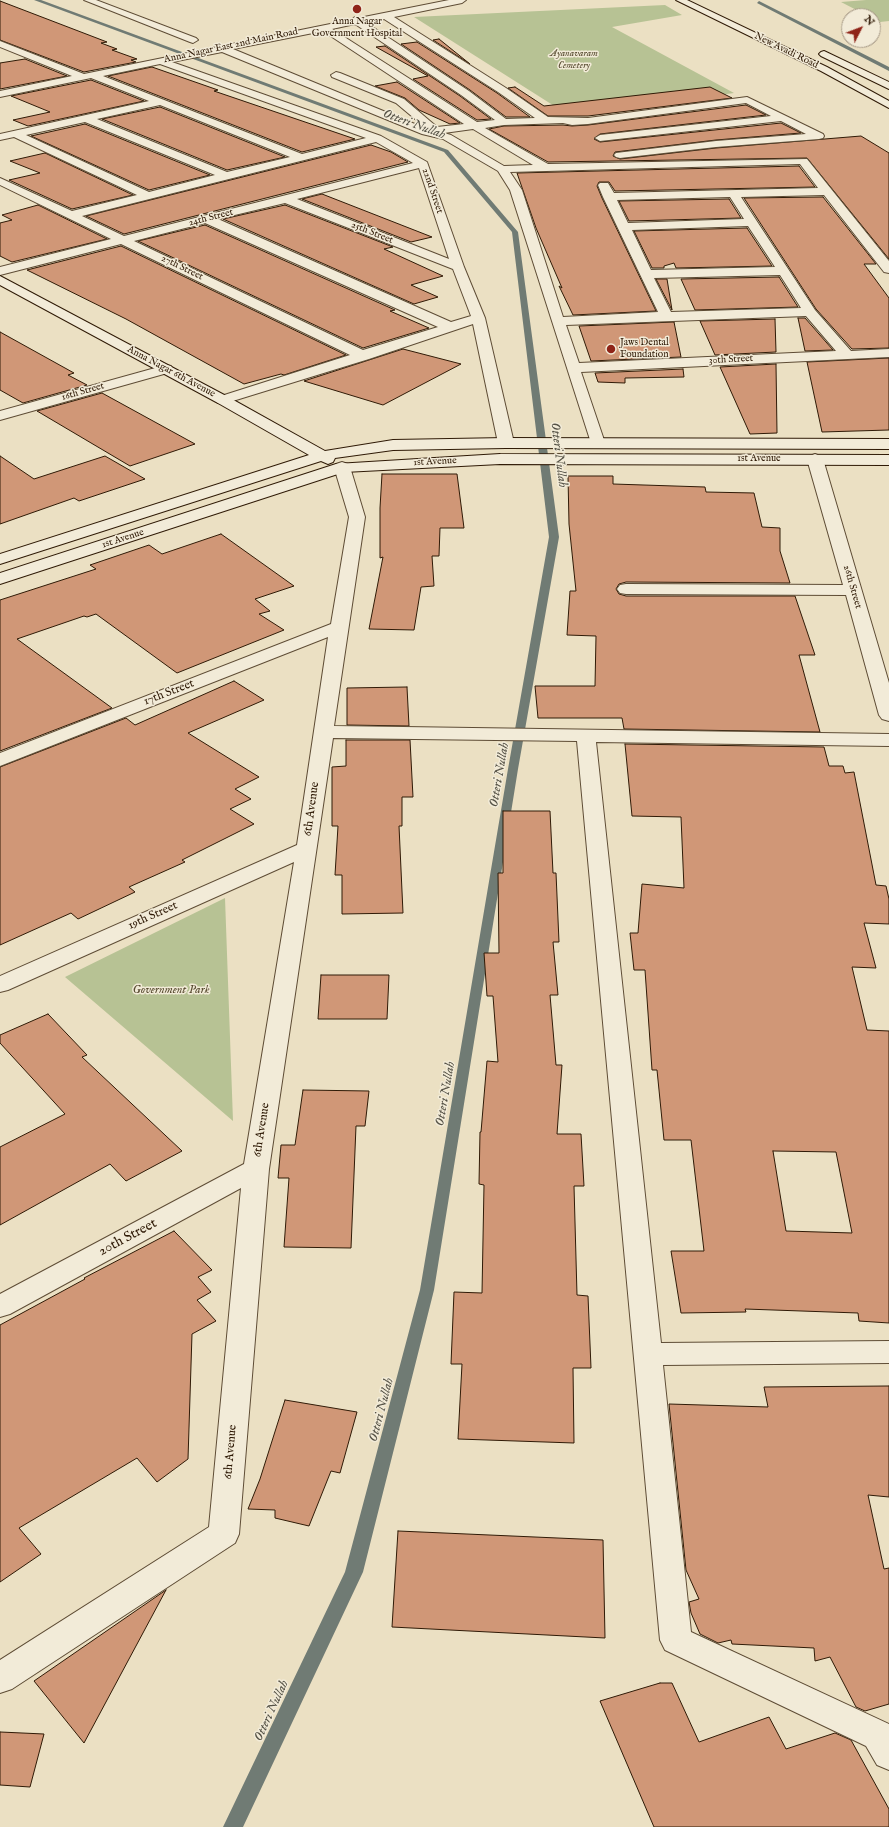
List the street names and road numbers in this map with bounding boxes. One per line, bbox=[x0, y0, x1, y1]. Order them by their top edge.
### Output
street label: Anna Nagar East 2nd Main Road bbox=[163, 26, 299, 66]
street label: New Avadi Road bbox=[752, 30, 820, 72]
street label: 22nd Street bbox=[419, 167, 445, 215]
street label: 24th Street bbox=[188, 207, 234, 229]
street label: 25th Street bbox=[349, 219, 395, 247]
street label: 27th Street bbox=[159, 253, 205, 283]
street label: Anna Nagar 6th Avenue bbox=[125, 344, 217, 400]
street label: 30th Street bbox=[709, 353, 753, 367]
street label: 16th Street bbox=[60, 380, 106, 404]
street label: 1st Avenue bbox=[737, 453, 781, 465]
street label: 1st Avenue bbox=[413, 455, 457, 469]
street label: 1st Avenue bbox=[101, 527, 145, 551]
street label: 26th Street bbox=[840, 564, 864, 610]
street label: 17th Street bbox=[142, 677, 196, 709]
street label: 6th Avenue bbox=[301, 781, 323, 837]
street label: 19th Street bbox=[126, 899, 180, 933]
street label: 6th Avenue bbox=[251, 1102, 273, 1158]
street label: 20th Street bbox=[96, 1216, 160, 1260]
street label: 6th Avenue bbox=[221, 1424, 241, 1480]

